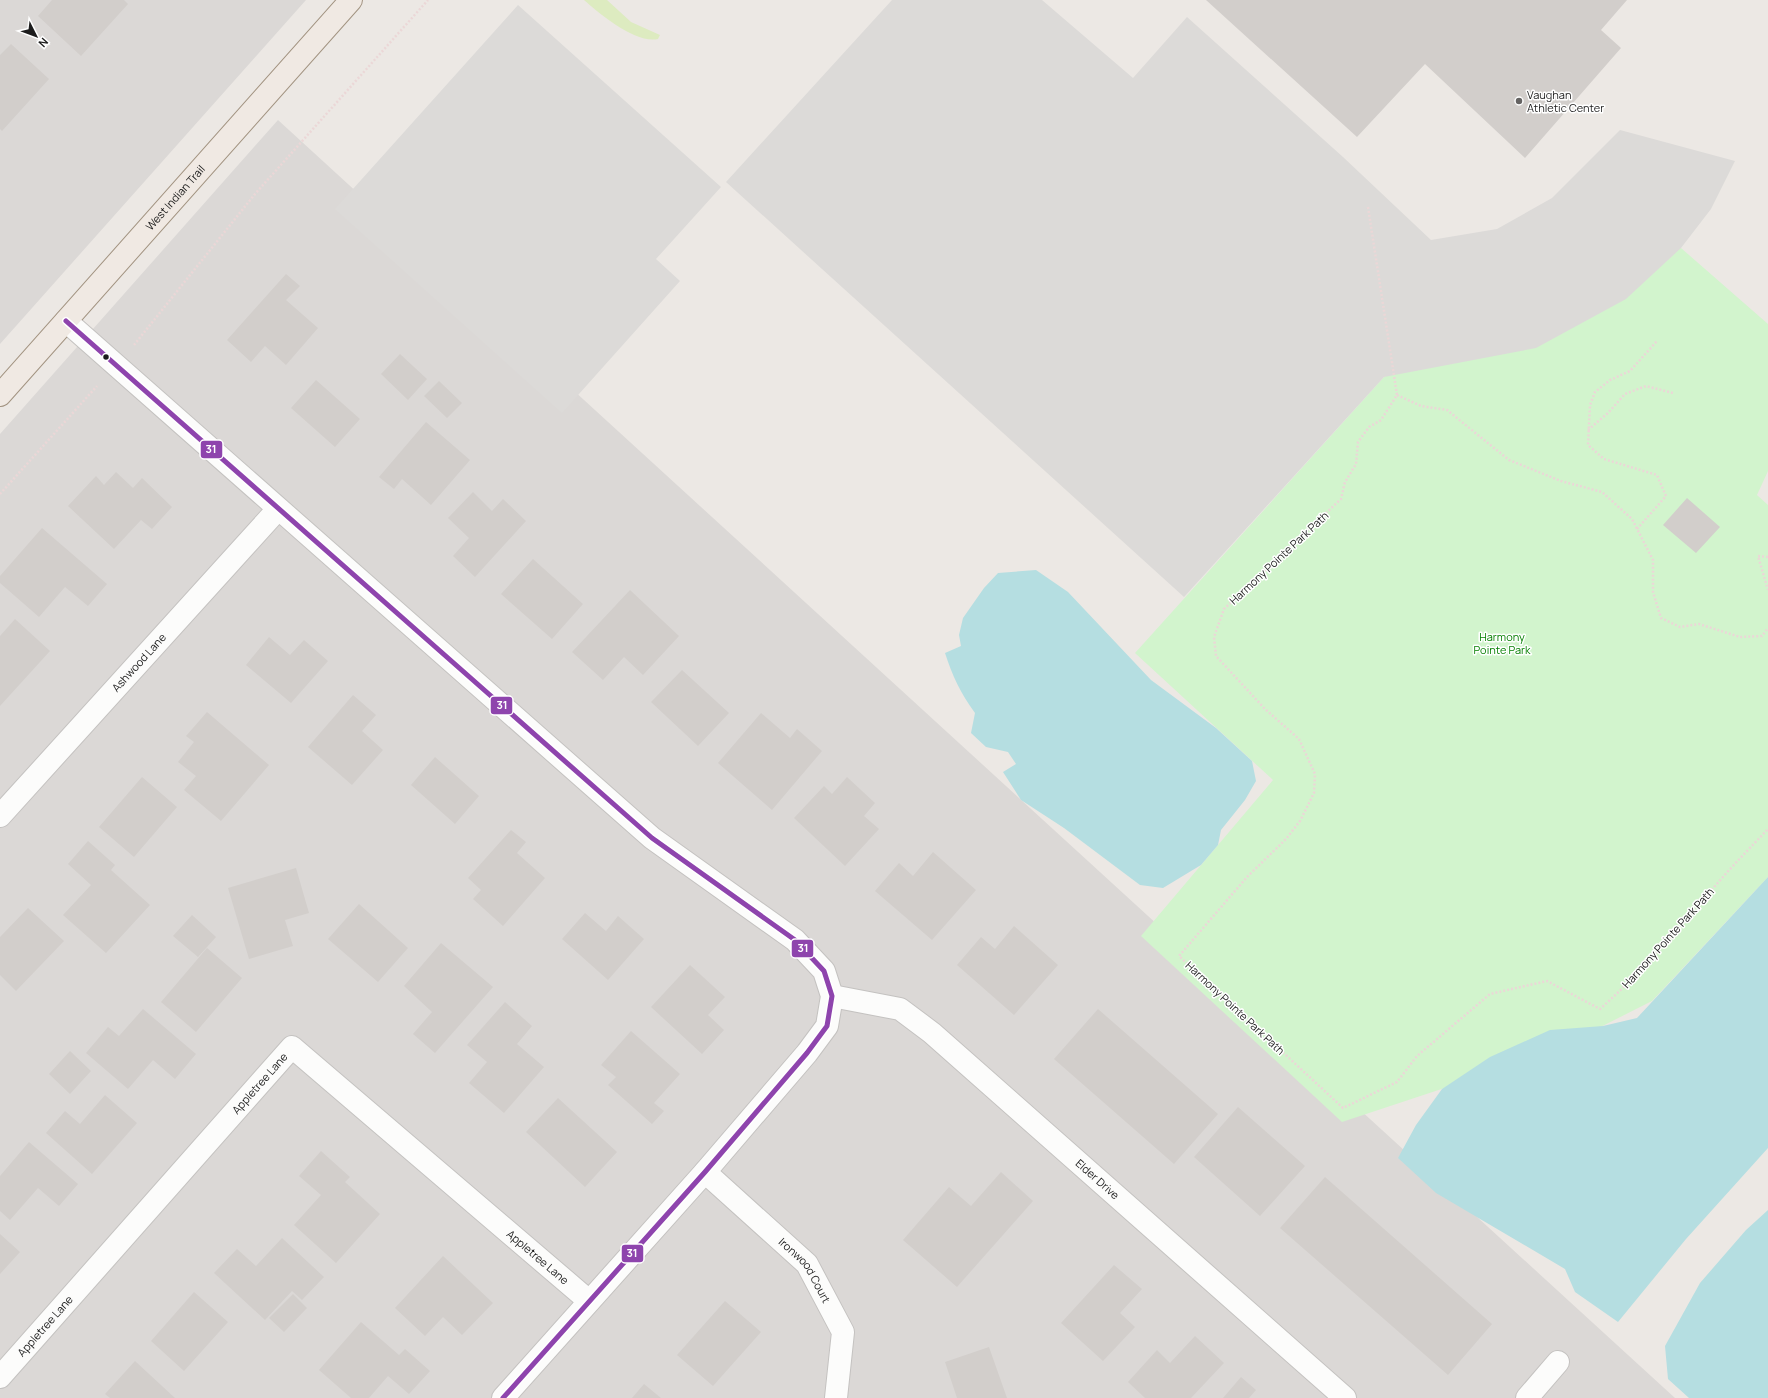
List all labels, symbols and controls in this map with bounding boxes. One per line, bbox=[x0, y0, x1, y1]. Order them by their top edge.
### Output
north arrow bbox=[16, 16, 56, 56]
text: N bbox=[36, 35, 52, 51]
place label: Vaughan Athletic Center bbox=[1527, 87, 1604, 115]
marker: Vaughan Athletic Center bbox=[1514, 96, 1524, 106]
street label: West Indian Trail bbox=[142, 161, 208, 233]
unlabelled marker bbox=[101, 352, 111, 362]
line badge: 31 bbox=[200, 440, 223, 459]
text: 31 bbox=[205, 441, 217, 456]
street label: Harmony Pointe Park Path bbox=[1226, 508, 1331, 608]
street label: Ashwood Lane bbox=[108, 629, 169, 695]
park label: Harmony Pointe Park bbox=[1474, 629, 1531, 657]
line badge: 31 bbox=[490, 696, 513, 715]
text: 31 bbox=[496, 697, 508, 712]
street label: Harmony Pointe Park Path bbox=[1618, 884, 1717, 991]
line badge: 31 bbox=[791, 939, 814, 958]
text: 31 bbox=[797, 940, 809, 955]
street label: Harmony Pointe Park Path bbox=[1183, 958, 1288, 1058]
street label: Appletree Lane bbox=[228, 1049, 291, 1117]
street label: Elder Drive bbox=[1073, 1155, 1123, 1203]
street label: Appletree Lane bbox=[504, 1226, 573, 1288]
street label: Ironwood Court bbox=[776, 1234, 834, 1305]
line badge: 31 bbox=[621, 1244, 644, 1263]
text: 31 bbox=[626, 1245, 638, 1260]
street label: Appletree Lane bbox=[14, 1292, 76, 1360]

